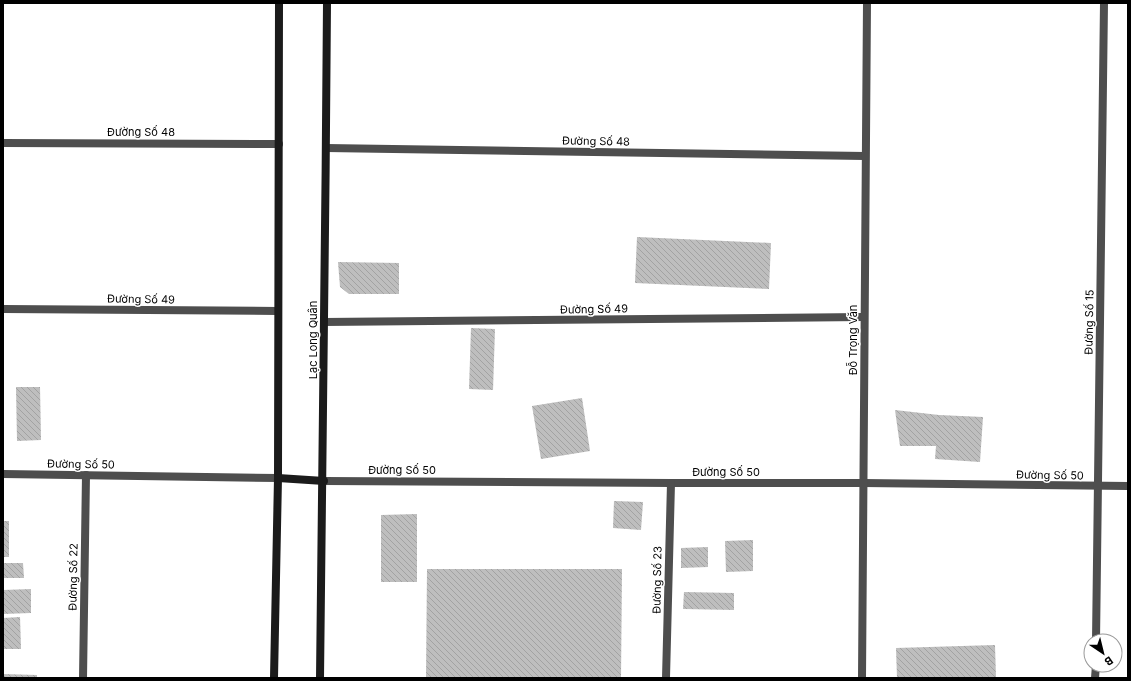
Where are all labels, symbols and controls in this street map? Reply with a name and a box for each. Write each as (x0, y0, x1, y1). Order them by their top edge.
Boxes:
street label: Đường Số 48 (107, 125, 175, 139)
street label: Đường Số 48 (562, 133, 630, 149)
street label: Đường Số 15 (1081, 289, 1097, 355)
street label: Đường Số 49 (107, 291, 175, 307)
street label: Lạc Long Quân (306, 301, 320, 379)
street label: Đường Số 49 (560, 301, 628, 317)
street label: Đỗ Trọng Văn (845, 305, 860, 375)
street label: Đường Số 50 (47, 456, 115, 472)
street label: Đường Số 50 (368, 463, 436, 477)
street label: Đường Số 50 (692, 465, 760, 479)
street label: Đường Số 50 (1016, 467, 1084, 483)
street label: Đường Số 22 (65, 543, 81, 611)
street label: Đường Số 23 (649, 546, 665, 614)
north arrow (1083, 633, 1123, 673)
text: B (1102, 653, 1116, 669)

